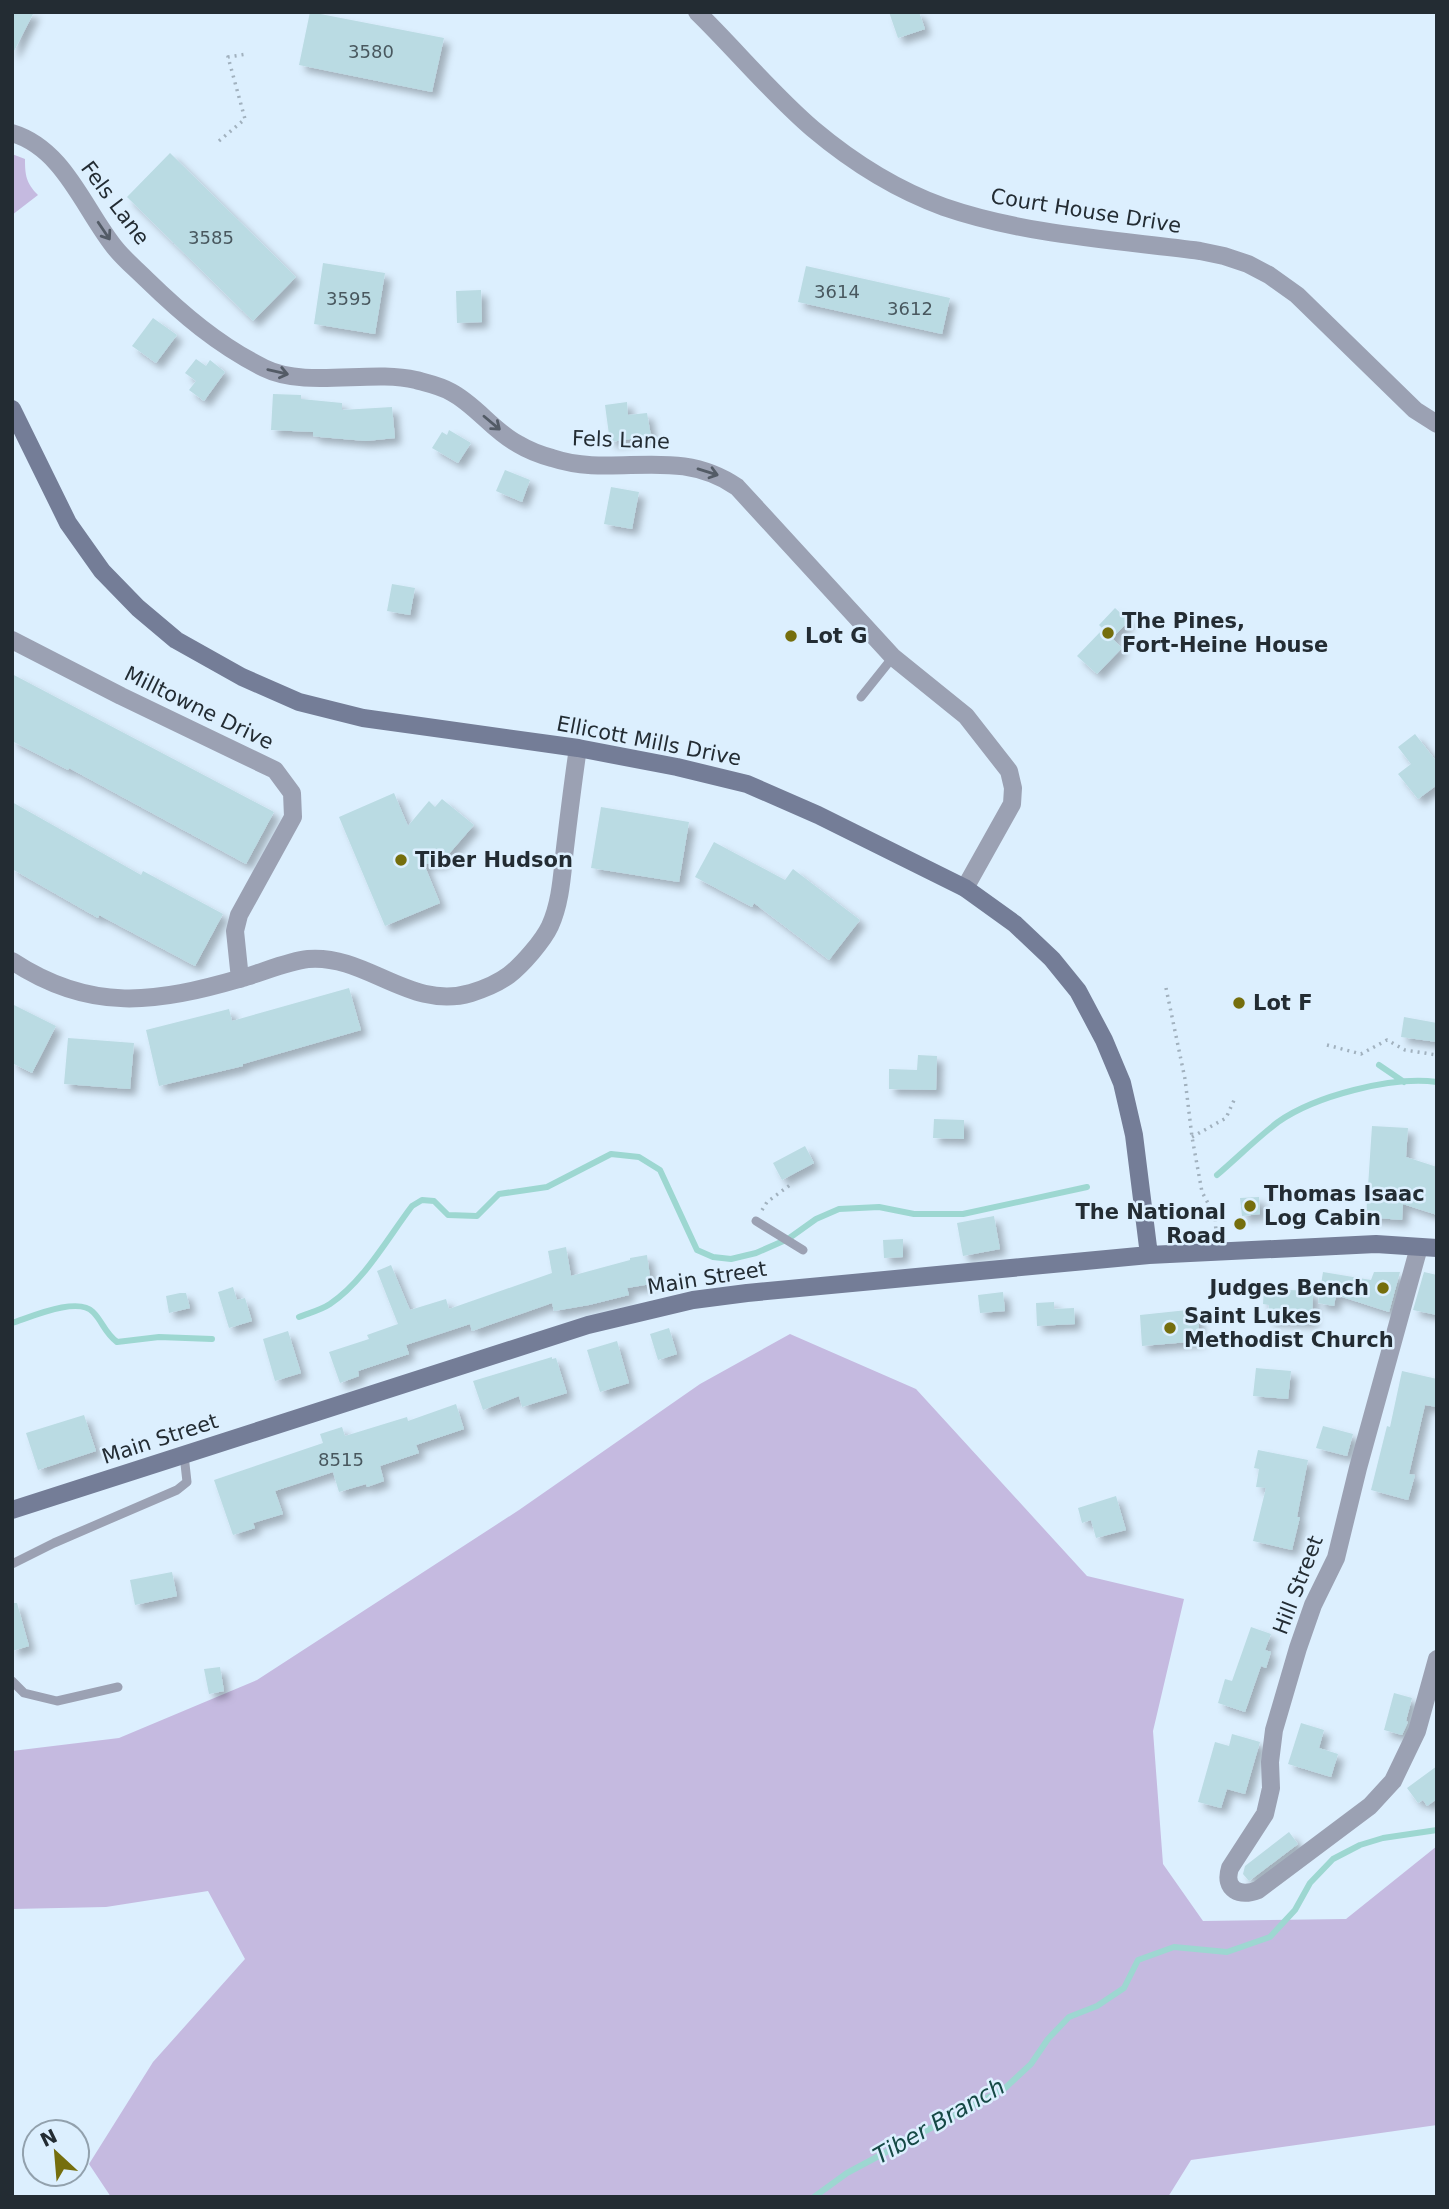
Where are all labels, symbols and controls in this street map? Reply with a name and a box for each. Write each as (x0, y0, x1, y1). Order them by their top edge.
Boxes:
house number: 3580 (348, 41, 394, 62)
street label: Fels Lane (76, 157, 154, 249)
street label: Court House Drive (989, 184, 1183, 238)
one-way arrow (97, 221, 111, 240)
house number: 3585 (188, 227, 234, 248)
house number: 3614 (814, 281, 860, 302)
house number: 3595 (326, 288, 372, 309)
house number: 3612 (887, 298, 933, 319)
one-way arrow (266, 366, 289, 379)
one-way arrow (483, 416, 501, 431)
street label: Fels Lane (572, 426, 670, 454)
one-way arrow (696, 466, 718, 479)
place label: The Pines, Fort-Heine House (1122, 609, 1328, 657)
place label: Lot G (805, 624, 867, 648)
marker: The Pines, Fort-Heine House (1100, 625, 1116, 641)
marker: Lot G (783, 628, 799, 644)
street label: Milltowne Drive (121, 662, 277, 754)
street label: Ellicott Mills Drive (555, 711, 743, 771)
place label: Tiber Hudson (415, 848, 573, 872)
marker: Tiber Hudson (393, 852, 409, 868)
place label: Lot F (1253, 991, 1313, 1015)
marker: Lot F (1231, 995, 1247, 1011)
place label: Thomas Isaac Log Cabin (1264, 1182, 1425, 1230)
marker: Thomas Isaac Log Cabin (1242, 1198, 1258, 1214)
place label: The National Road (1075, 1200, 1226, 1248)
marker: The National Road (1232, 1216, 1248, 1232)
street label: Main Street (646, 1257, 768, 1299)
place label: Judges Bench (1208, 1276, 1369, 1300)
marker: Judges Bench (1375, 1280, 1391, 1296)
place label: Saint Lukes Methodist Church (1184, 1304, 1394, 1352)
marker: Saint Lukes Methodist Church (1162, 1320, 1178, 1336)
street label: Main Street (99, 1409, 221, 1469)
house number: 8515 (318, 1449, 364, 1470)
street label: Hill Street (1268, 1532, 1328, 1638)
water label: Tiber Branch (869, 2073, 1009, 2169)
north arrow (21, 2118, 91, 2188)
text: N (37, 2124, 61, 2151)

